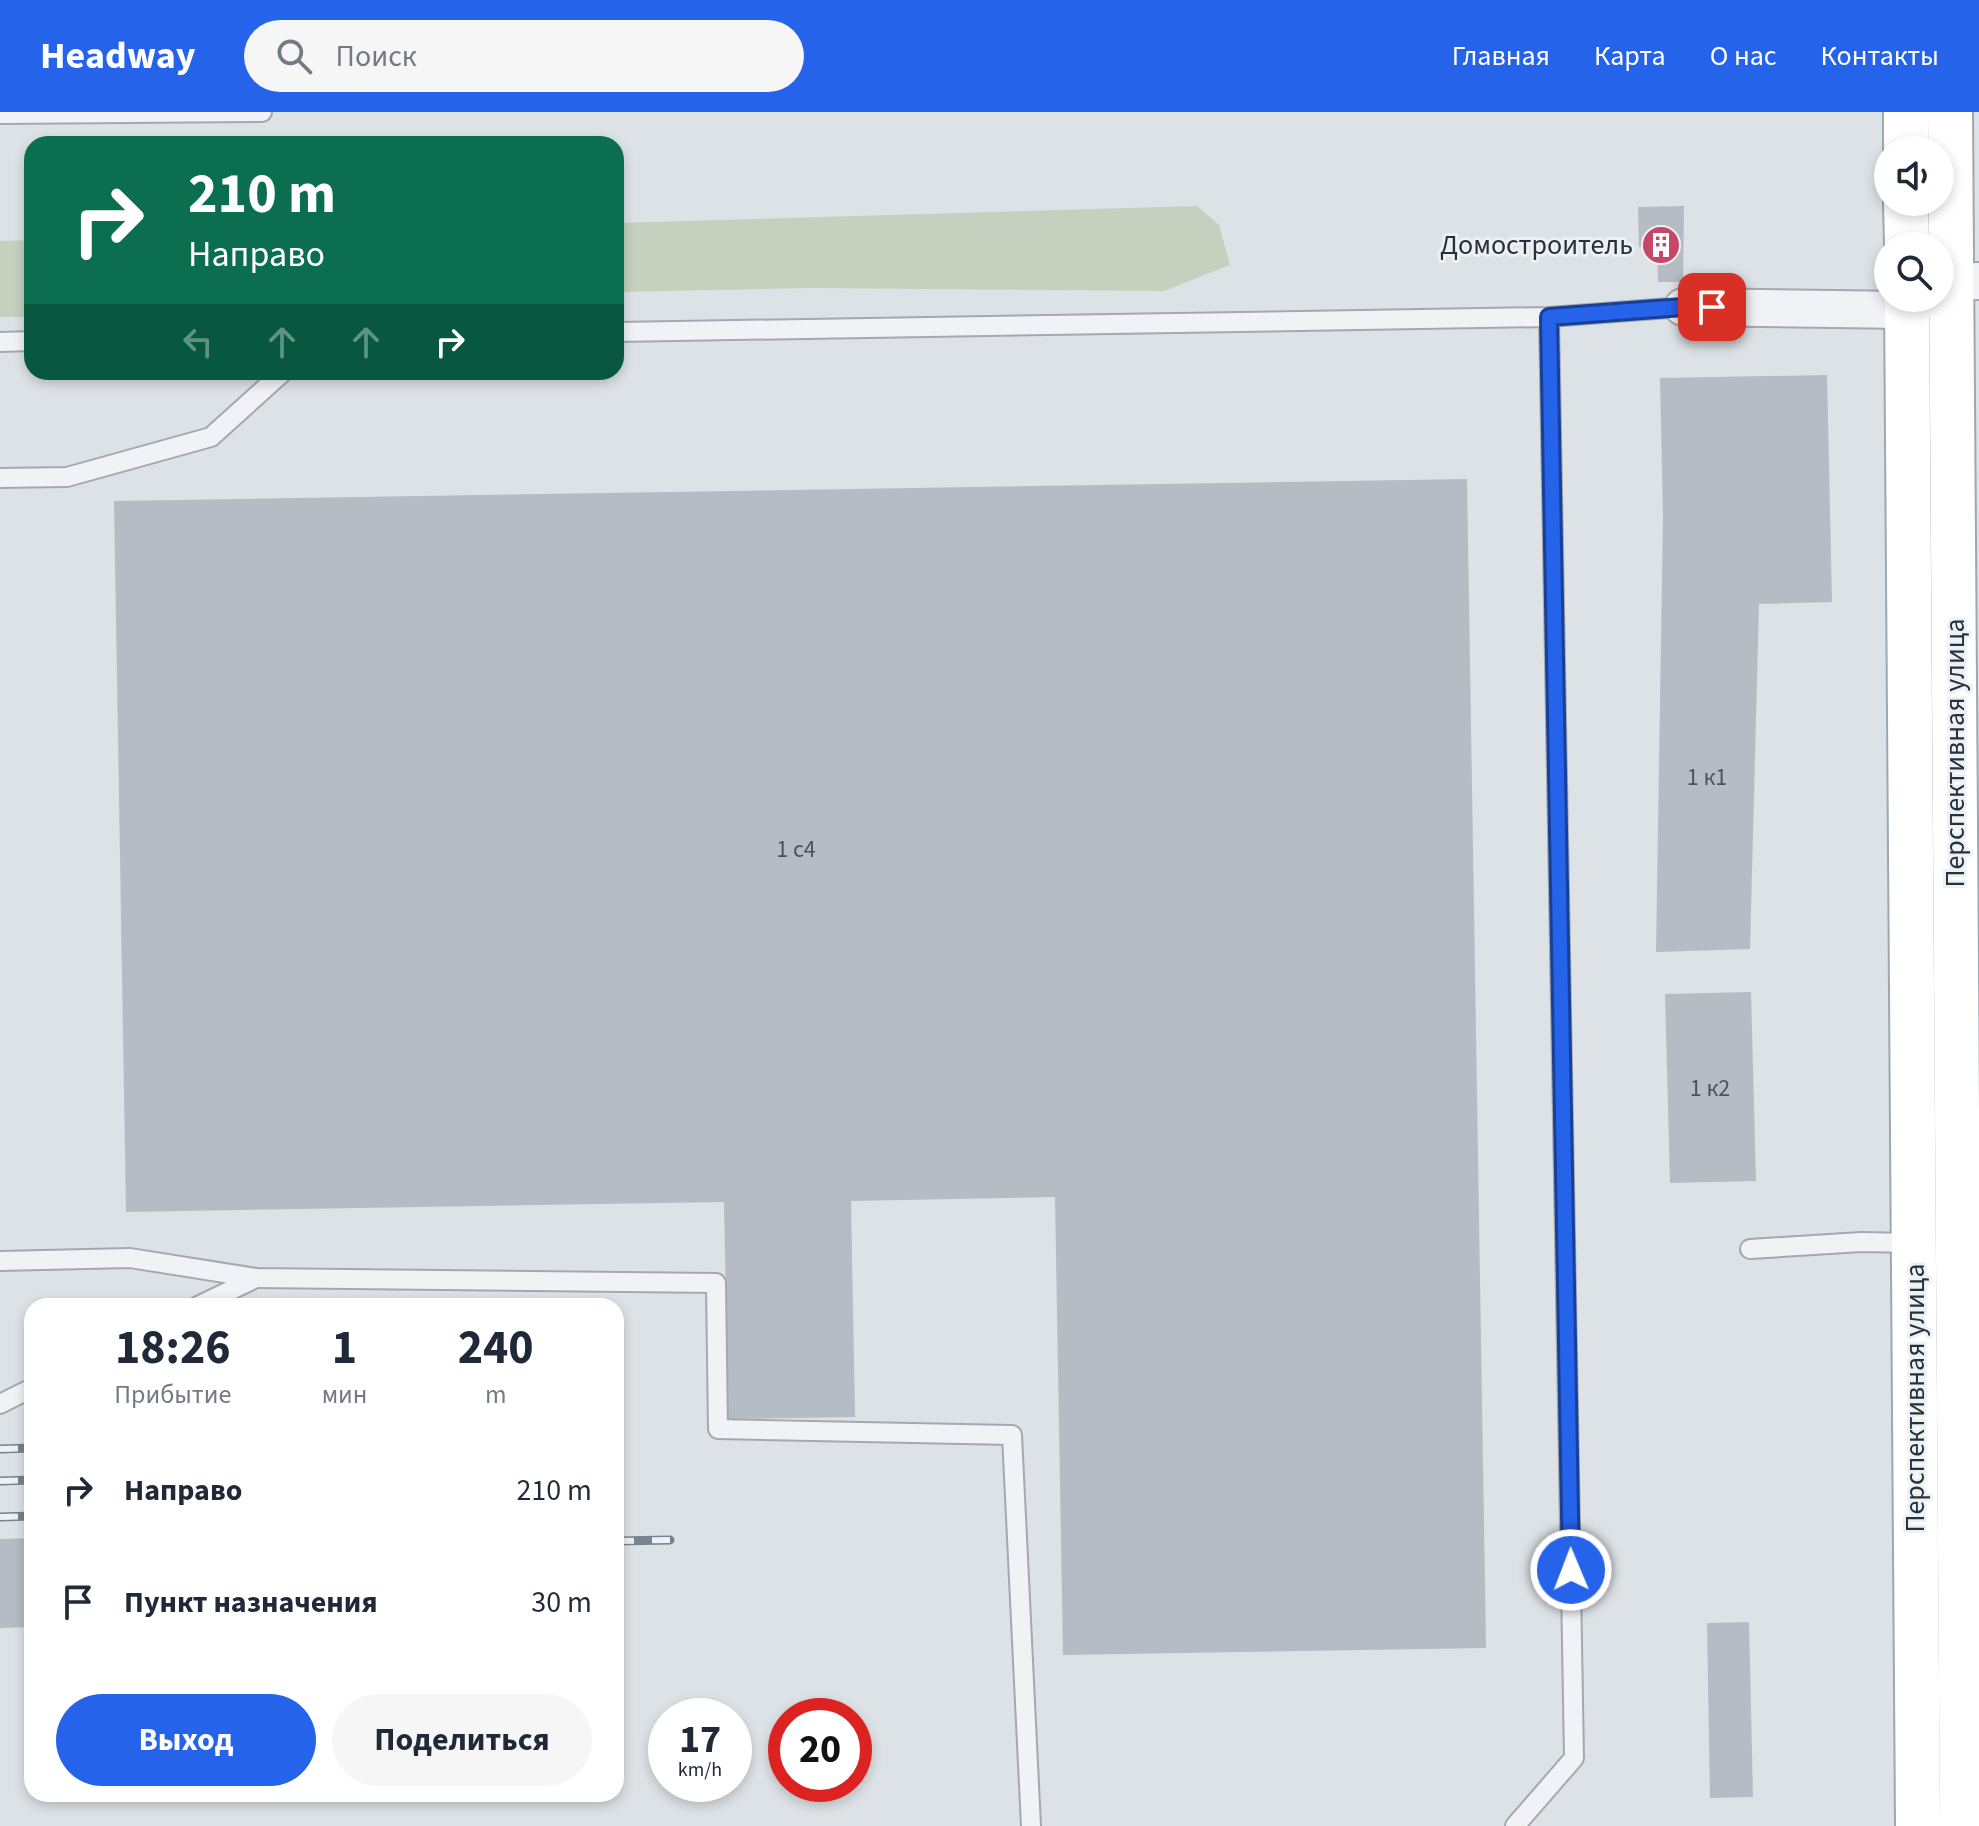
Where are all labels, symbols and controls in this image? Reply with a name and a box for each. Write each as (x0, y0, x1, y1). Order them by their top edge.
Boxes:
search box (244, 20, 804, 92)
text: Headway (40, 29, 196, 83)
icon: search (272, 34, 316, 78)
text: Поиск (336, 35, 417, 78)
text: Главная (1452, 36, 1550, 76)
text: Карта (1594, 36, 1666, 76)
text: О нас (1710, 36, 1777, 76)
text: Контакты (1821, 36, 1939, 76)
map controls (1874, 136, 1954, 312)
button: sound (1874, 136, 1954, 216)
text: 210 m (188, 155, 336, 234)
icon: right (56, 168, 160, 272)
building icon: Домостроитель (1640, 224, 1682, 266)
place label: Домостроитель (1440, 225, 1633, 265)
text: Направо (188, 229, 325, 280)
button: search (1874, 232, 1954, 312)
pin (1678, 273, 1746, 341)
icon: arrive (1690, 285, 1734, 329)
icon: left (176, 320, 220, 364)
icon: ahead (260, 320, 304, 364)
icon: ahead (344, 320, 388, 364)
icon: right (428, 320, 472, 364)
street label: Перспективная улица (1935, 618, 1975, 888)
house number: 1 к1 (1687, 760, 1727, 795)
house number: 1 с4 (776, 832, 816, 867)
house number: 1 к2 (1690, 1071, 1730, 1106)
street label: Перспективная улица (1895, 1263, 1935, 1533)
text: 18:26 (115, 1314, 231, 1382)
text: 1 (332, 1314, 357, 1382)
text: 240 (458, 1314, 534, 1382)
text: Прибытие (114, 1376, 231, 1413)
text: мин (322, 1376, 367, 1413)
text: m (485, 1376, 506, 1413)
icon: right (56, 1468, 100, 1512)
text: Направо (124, 1469, 242, 1512)
text: 210 m (516, 1469, 592, 1512)
position arrow (1529, 1528, 1613, 1612)
icon: arrive (56, 1580, 100, 1624)
text: Пункт назначения (124, 1581, 378, 1624)
text: 30 m (531, 1581, 592, 1624)
button: Выход (56, 1694, 316, 1786)
button: Поделиться (332, 1694, 592, 1786)
speed limit sign: 20 (768, 1698, 872, 1802)
text: 17 (679, 1711, 721, 1768)
text: km/h (678, 1756, 722, 1784)

